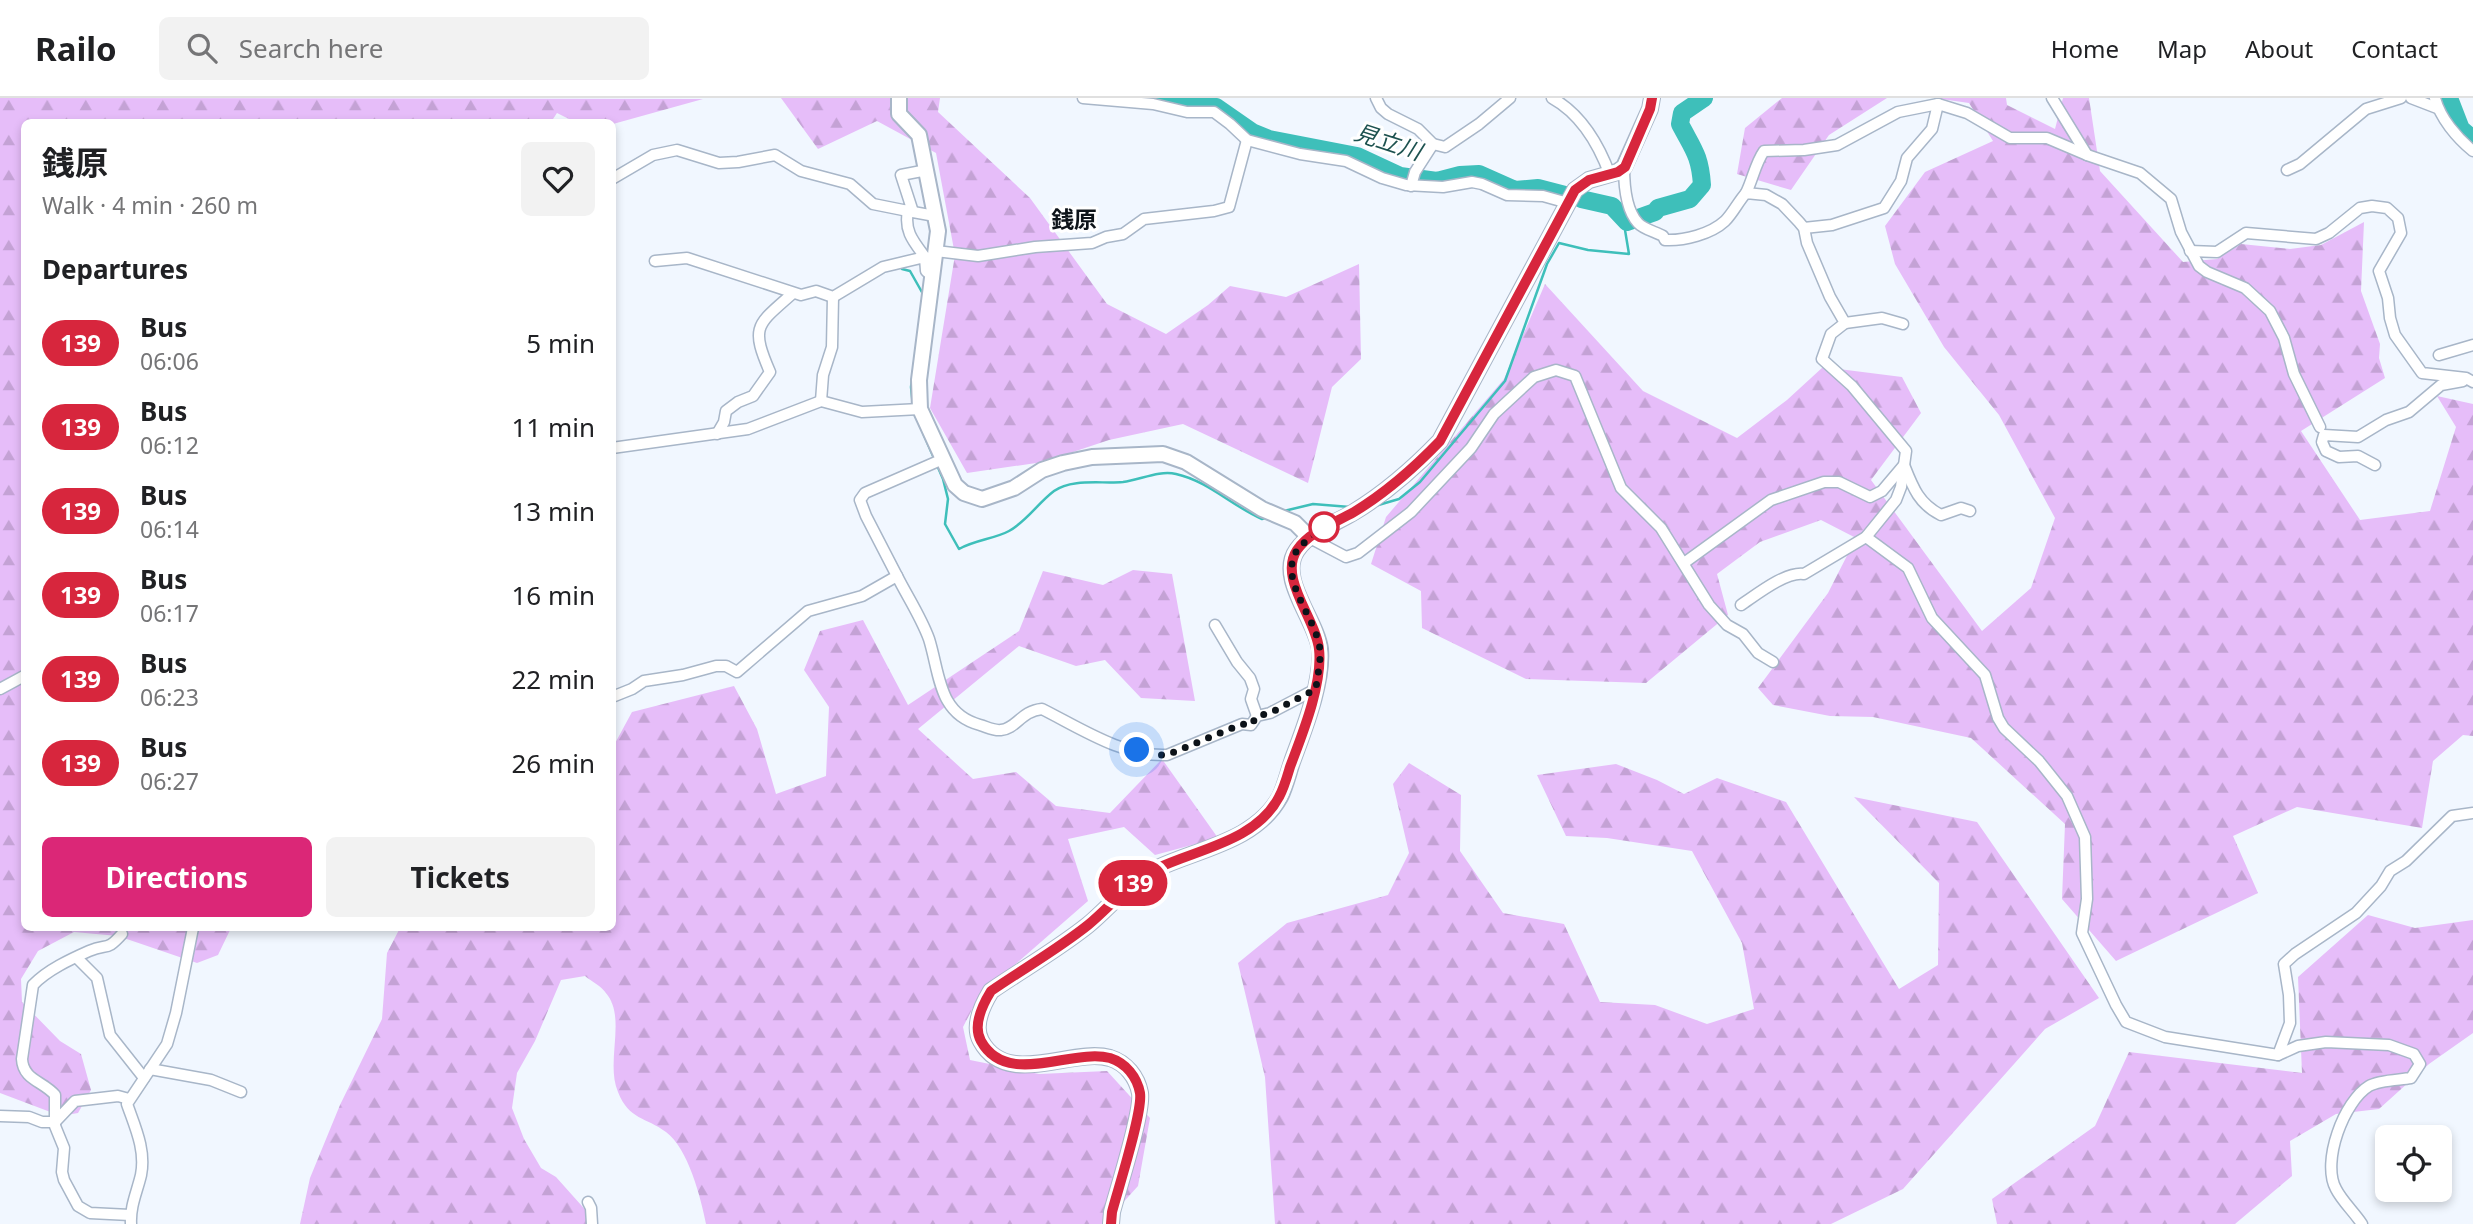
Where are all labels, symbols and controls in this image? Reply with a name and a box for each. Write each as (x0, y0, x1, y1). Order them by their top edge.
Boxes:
search box (159, 17, 649, 80)
text: Railo (35, 26, 117, 71)
icon: search (183, 29, 221, 67)
text: Search here (239, 30, 383, 66)
text: Home (2051, 32, 2119, 65)
text: Map (2157, 32, 2207, 65)
text: About (2245, 32, 2313, 65)
text: Contact (2351, 32, 2438, 65)
water label: 見立川 (1351, 115, 1429, 168)
text: 銭原 (42, 140, 108, 185)
button: heart (521, 142, 595, 216)
text: Walk · 4 min · 260 m (42, 189, 258, 221)
district label: 銭原 (1051, 203, 1097, 235)
text: Departures (42, 251, 188, 287)
text: Bus (140, 309, 187, 345)
text: 5 min (526, 325, 595, 361)
text: 139 (60, 326, 101, 359)
text: 06:06 (140, 345, 199, 377)
text: Bus (140, 393, 187, 429)
text: 11 min (511, 409, 595, 445)
text: 139 (60, 410, 101, 443)
text: 06:12 (140, 429, 199, 461)
text: Bus (140, 477, 187, 513)
text: 13 min (511, 493, 595, 529)
text: 139 (60, 494, 101, 527)
unlabelled marker (1309, 512, 1339, 542)
text: 06:14 (140, 513, 199, 545)
text: Bus (140, 561, 187, 597)
text: 16 min (511, 577, 595, 613)
text: 139 (60, 578, 101, 611)
text: 06:17 (140, 597, 199, 629)
text: Bus (140, 645, 187, 681)
text: 22 min (511, 661, 595, 697)
text: 139 (60, 662, 101, 695)
text: 06:23 (140, 681, 199, 713)
text: Bus (140, 729, 187, 765)
your location (1119, 732, 1154, 767)
text: 26 min (511, 745, 595, 781)
text: 139 (60, 746, 101, 779)
text: 06:27 (140, 765, 199, 797)
button: Directions (42, 837, 312, 917)
button: Tickets (326, 837, 595, 917)
line badge: 139 (1093, 860, 1173, 906)
text: 139 (1112, 866, 1154, 899)
map controls (2375, 1125, 2452, 1202)
button: locate (2375, 1125, 2452, 1202)

